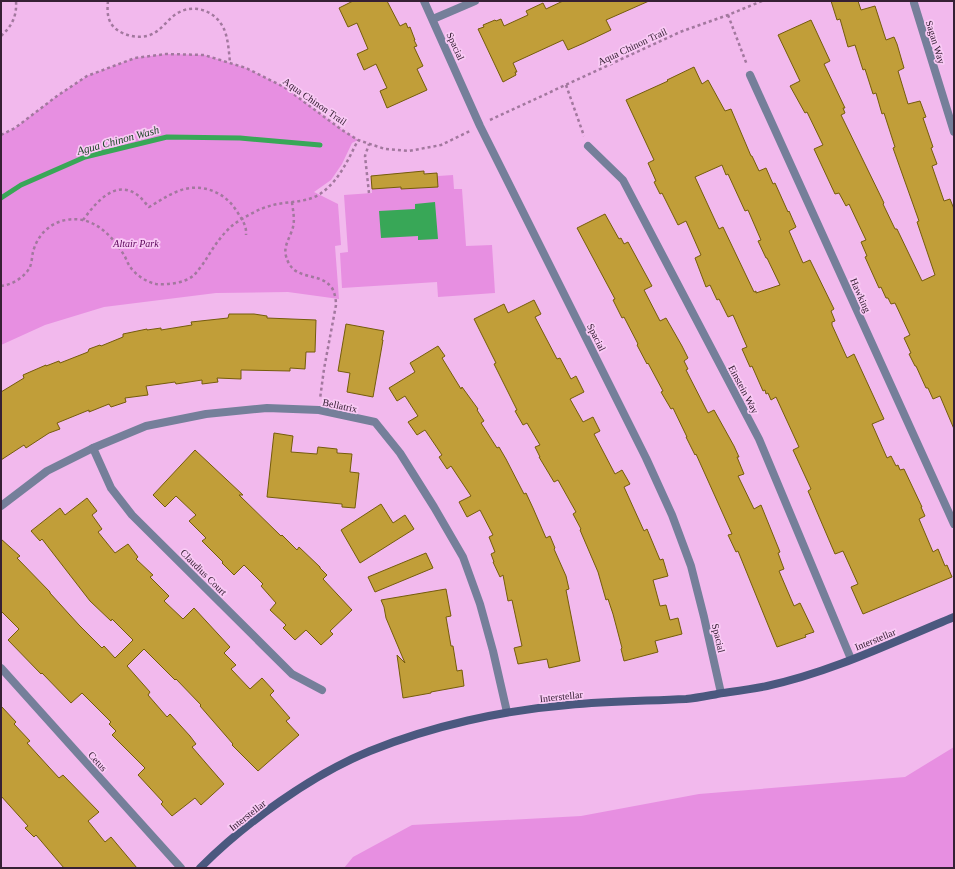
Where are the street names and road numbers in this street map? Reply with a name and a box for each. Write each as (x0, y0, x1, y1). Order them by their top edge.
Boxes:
street label: Sagan Way (924, 19, 947, 65)
street label: Aqua Chinon Trail (596, 26, 669, 67)
street label: Spacial (445, 31, 467, 62)
street label: Aqua Chinon Trail (281, 75, 349, 128)
street label: Hawking (848, 276, 873, 314)
street label: Spacial (585, 322, 608, 353)
street label: Einstein Way (726, 363, 761, 415)
street label: Bellatrix (322, 396, 358, 415)
street label: Claudius Court (178, 547, 229, 598)
street label: Spacial (710, 623, 727, 654)
street label: Interstellar (853, 626, 898, 653)
street label: Interstellar (539, 689, 584, 704)
street label: Cetus (86, 749, 109, 774)
street label: Interstellar (227, 797, 268, 833)

